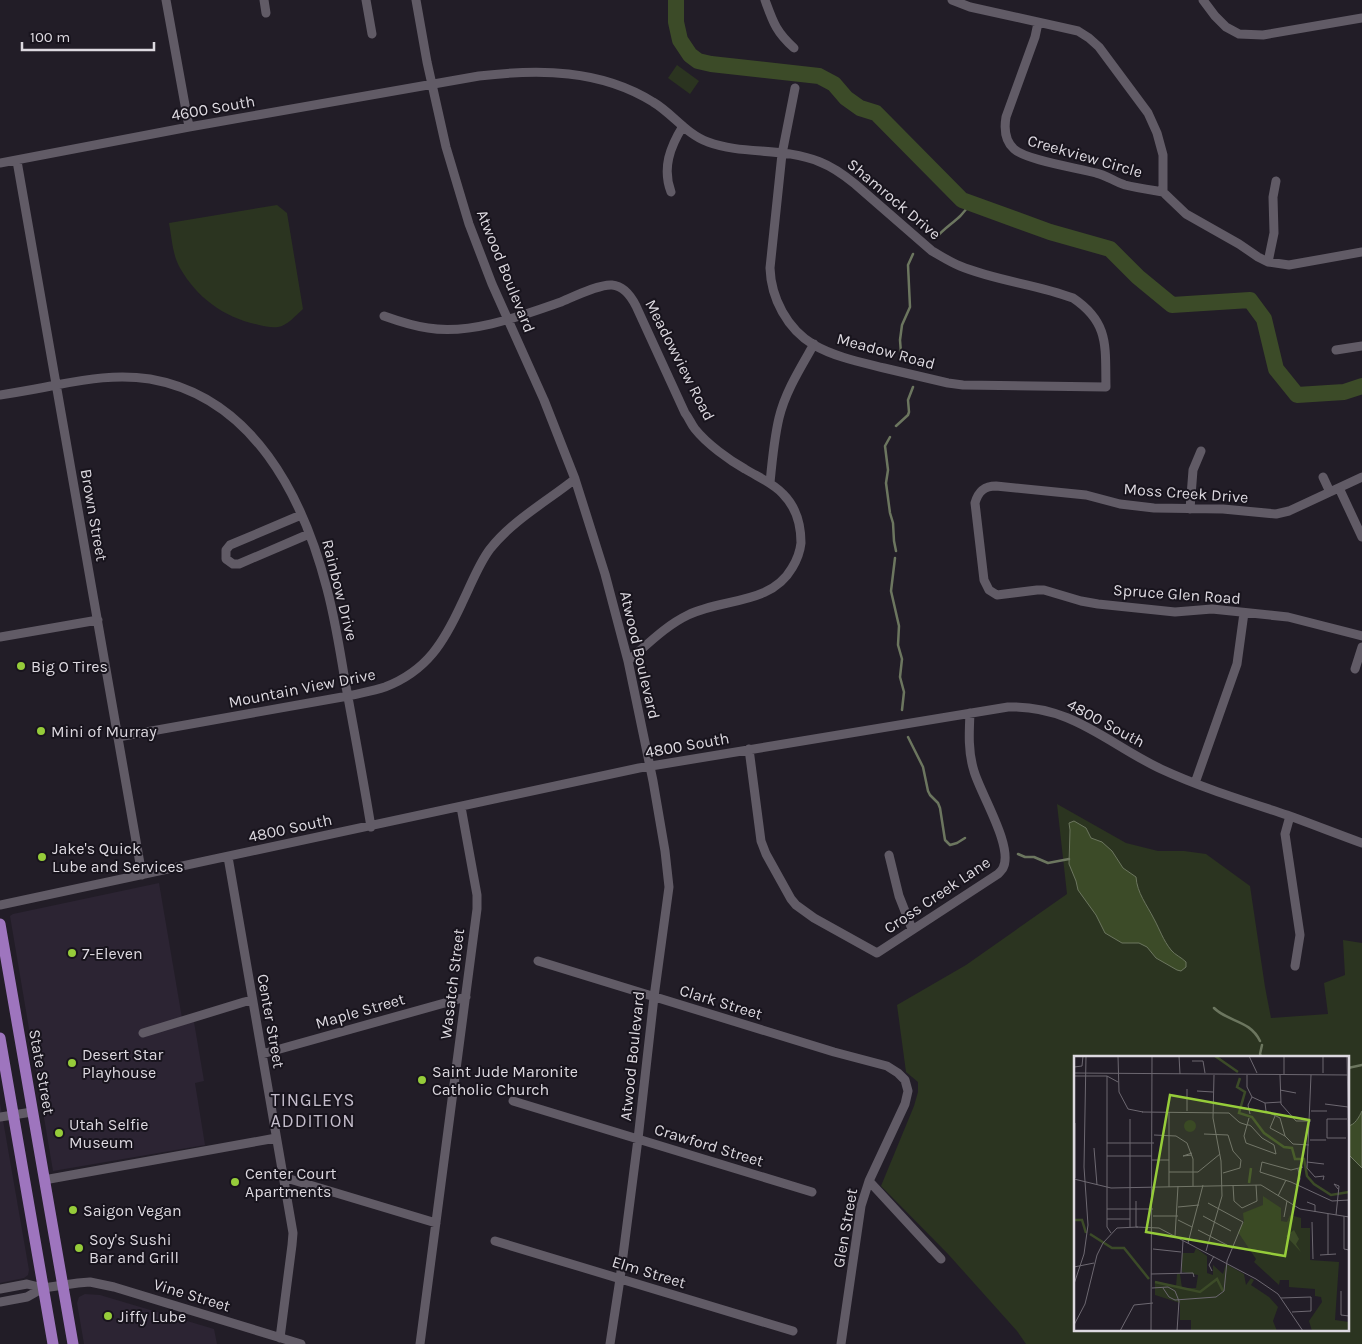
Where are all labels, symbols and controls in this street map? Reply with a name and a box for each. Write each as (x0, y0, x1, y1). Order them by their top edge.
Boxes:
scale bar (22, 20, 155, 52)
text: 100 m (30, 28, 70, 46)
street label: 4600 South (170, 91, 256, 125)
street label: Creekview Circle (1025, 130, 1145, 182)
street label: Shamrock Drive (843, 154, 945, 244)
street label: Atwood Boulevard (473, 207, 539, 335)
street label: Meadowview Road (641, 296, 719, 424)
street label: Meadow Road (835, 329, 937, 373)
street label: Brown Street (77, 467, 111, 563)
street label: Moss Creek Drive (1123, 479, 1249, 507)
street label: Rainbow Drive (318, 537, 362, 643)
street label: Spruce Glen Road (1112, 580, 1242, 608)
street label: Atwood Boulevard (616, 589, 664, 721)
place label: Big O Tires (31, 657, 108, 676)
marker: Big O Tires (15, 660, 27, 672)
street label: Mountain View Drive (227, 664, 377, 712)
street label: 4800 South (1064, 695, 1148, 751)
place label: Mini of Murray (51, 722, 157, 741)
marker: Mini of Murray (35, 725, 47, 737)
street label: 4800 South (643, 728, 731, 762)
street label: 4800 South (246, 810, 334, 846)
place label: Jake's Quick Lube and Services (52, 839, 184, 876)
marker: Jake's Quick Lube and Services (36, 851, 48, 863)
street label: Cross Creek Lane (880, 852, 994, 938)
street label: Wasatch Street (436, 928, 468, 1040)
place label: 7-Eleven (82, 944, 143, 963)
marker: 7-Eleven (66, 947, 78, 959)
street label: Center Street (253, 972, 289, 1070)
street label: Clark Street (677, 980, 765, 1024)
street label: Maple Street (313, 989, 407, 1033)
street label: Atwood Boulevard (616, 990, 648, 1122)
street label: State Street (25, 1028, 59, 1116)
place label: Desert Star Playhouse (82, 1045, 163, 1082)
inset map (1074, 1056, 1350, 1332)
marker: Desert Star Playhouse (66, 1057, 78, 1069)
place label: Saint Jude Maronite Catholic Church (432, 1062, 578, 1099)
marker: Saint Jude Maronite Catholic Church (416, 1074, 428, 1086)
district label: TINGLEYS ADDITION (270, 1089, 356, 1132)
place label: Utah Selfie Museum (69, 1115, 149, 1152)
street label: Crawford Street (652, 1119, 766, 1171)
marker: Utah Selfie Museum (53, 1127, 65, 1139)
place label: Center Court Apartments (245, 1164, 337, 1201)
marker: Center Court Apartments (229, 1176, 241, 1188)
street label: Glen Street (829, 1187, 861, 1269)
place label: Saigon Vegan (83, 1201, 182, 1220)
marker: Saigon Vegan (67, 1204, 79, 1216)
place label: Soy's Sushi Bar and Grill (89, 1230, 179, 1267)
marker: Soy's Sushi Bar and Grill (73, 1242, 85, 1254)
street label: Elm Street (610, 1252, 688, 1292)
street label: Vine Street (151, 1274, 233, 1316)
place label: Jiffy Lube (118, 1307, 186, 1326)
marker: Jiffy Lube (102, 1310, 114, 1322)

